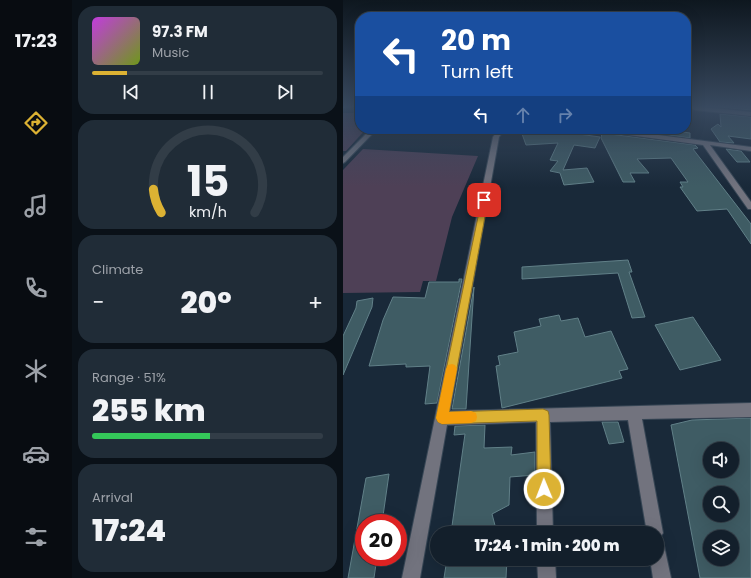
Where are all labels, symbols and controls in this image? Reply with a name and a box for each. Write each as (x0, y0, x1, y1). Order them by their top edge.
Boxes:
text: 97.3 FM (152, 21, 208, 42)
text: 20 m (441, 21, 511, 60)
text: 17:23 (15, 28, 57, 53)
icon: left (375, 28, 427, 80)
text: Music (152, 43, 189, 62)
text: Turn left (441, 59, 513, 84)
icon: previous (120, 81, 142, 103)
icon: pause (197, 81, 219, 103)
icon: next (274, 81, 296, 103)
icon: left (470, 104, 492, 126)
icon: ahead (512, 104, 534, 126)
icon: right (554, 104, 576, 126)
icon: directions (22, 109, 50, 137)
text: 15 (186, 151, 229, 210)
pin (467, 183, 501, 217)
icon: arrive (473, 189, 495, 211)
icon: music (22, 192, 50, 220)
text: km/h (188, 201, 227, 221)
text: Climate (92, 260, 143, 279)
icon: phone (22, 274, 50, 302)
text: 20° (180, 281, 232, 324)
text: − (92, 287, 104, 318)
text: + (308, 287, 323, 318)
icon: climate (22, 357, 50, 385)
text: Range · 51% (92, 368, 166, 387)
text: 255 km (92, 389, 206, 432)
icon: car (22, 440, 50, 468)
map controls (703, 442, 739, 566)
button: sound (703, 442, 739, 478)
position arrow (523, 468, 565, 510)
button: search (703, 486, 739, 522)
text: Arrival (92, 488, 133, 507)
text: 17:24 (92, 509, 166, 552)
speed limit sign: 20 (355, 514, 407, 566)
icon: filters (22, 523, 50, 551)
button: layers (703, 530, 739, 566)
text: 17:24 · 1 min · 200 m (475, 535, 619, 556)

